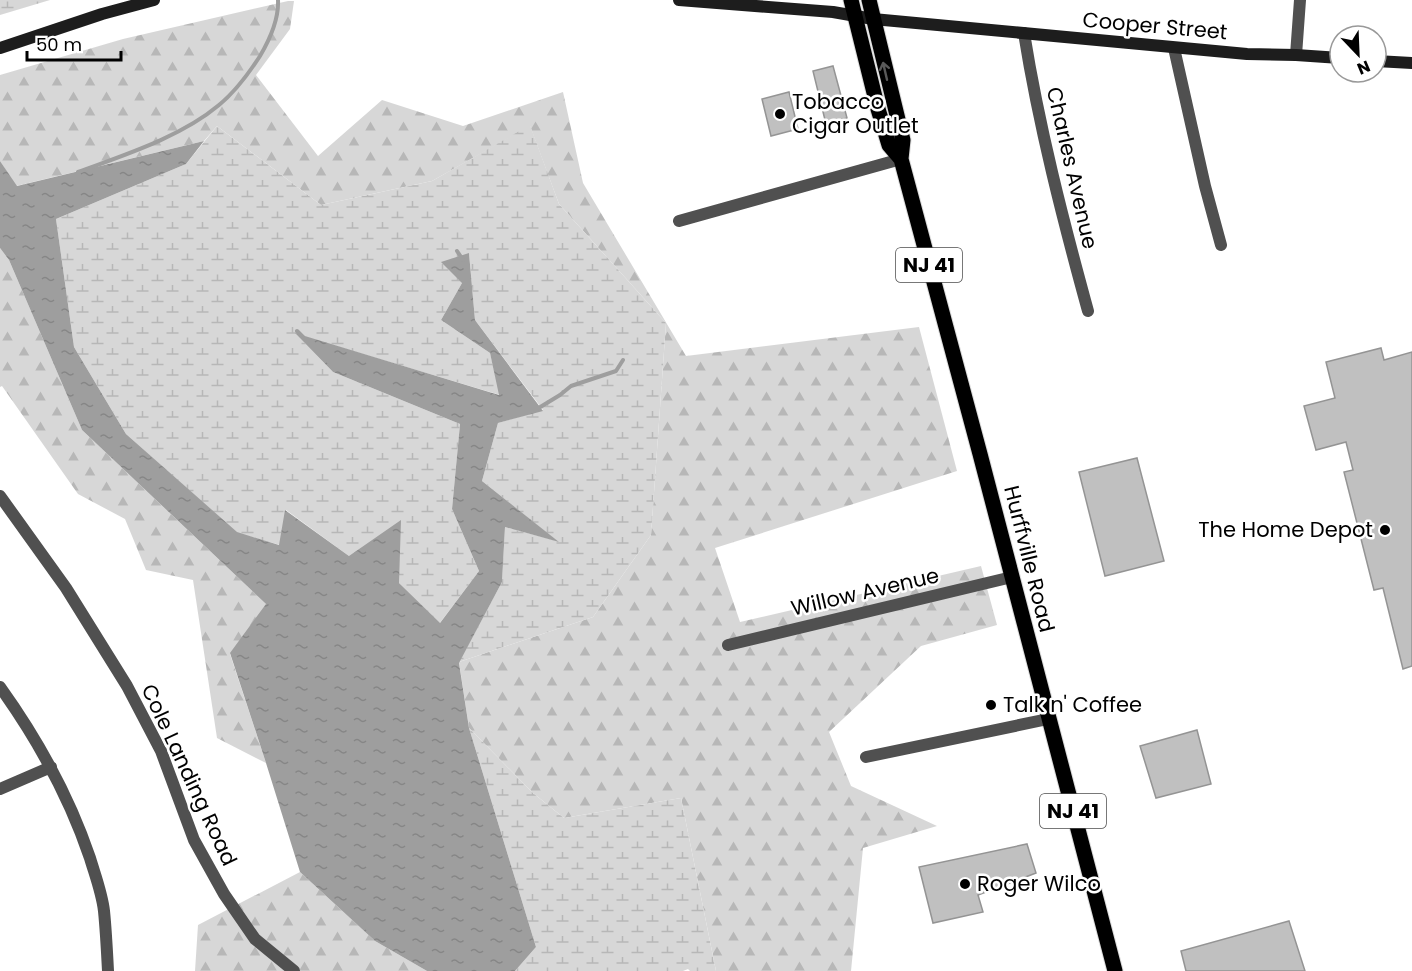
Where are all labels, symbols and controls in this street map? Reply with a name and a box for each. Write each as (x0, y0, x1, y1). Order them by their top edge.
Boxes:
street label: Cooper Street (1081, 5, 1229, 46)
scale bar (27, 24, 122, 62)
north arrow (1328, 24, 1388, 84)
text: 50 m (36, 32, 82, 57)
text: N (1354, 54, 1374, 80)
one-way arrow (879, 62, 891, 81)
street label: Charles Avenue (1040, 84, 1105, 252)
place label: Tobacco Cigar Outlet (792, 87, 919, 140)
marker: Tobacco Cigar Outlet (773, 107, 787, 121)
road number: NJ 41 (896, 248, 962, 282)
street label: Hurffville Road (997, 483, 1062, 635)
place label: The Home Depot (1198, 515, 1373, 544)
marker: The Home Depot (1378, 523, 1392, 537)
street label: Willow Avenue (788, 560, 942, 623)
street label: Cole Landing Road (135, 679, 244, 870)
place label: Talk n' Coffee (1003, 690, 1142, 719)
marker: Talk n' Coffee (984, 698, 998, 712)
road number: NJ 41 (1040, 794, 1106, 828)
place label: Roger Wilco (977, 869, 1101, 898)
marker: Roger Wilco (958, 877, 972, 891)

